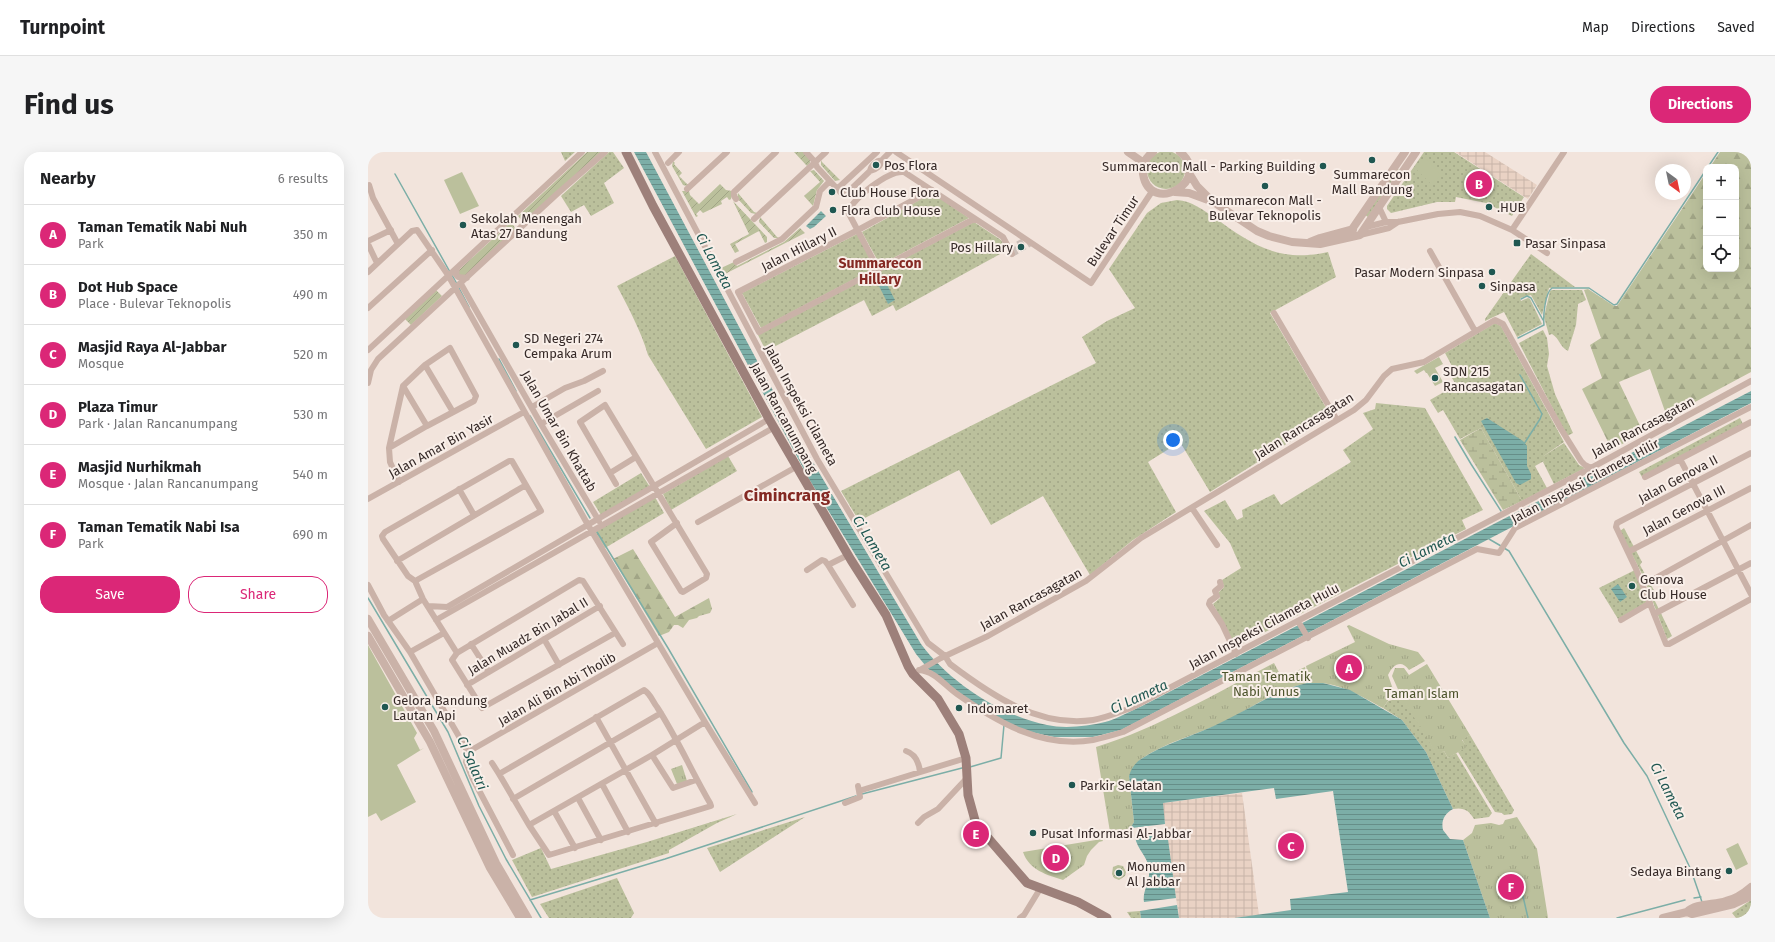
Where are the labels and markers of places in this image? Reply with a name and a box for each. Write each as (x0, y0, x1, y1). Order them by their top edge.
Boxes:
marker: Summarecon Mall Bandung (1367, 155, 1377, 165)
place label: Pos Flora (884, 158, 938, 173)
place label: Summarecon Mall - Parking Building (1102, 159, 1315, 174)
marker: Pos Flora (871, 160, 881, 170)
marker: Summarecon Mall - Parking Building (1318, 161, 1328, 171)
place label: Summarecon Mall Bandung (1332, 167, 1412, 197)
pin: B (1466, 169, 1492, 199)
marker: Summarecon Mall - Bulevar Teknopolis (1260, 181, 1270, 191)
place label: Club House Flora (840, 185, 940, 200)
marker: Club House Flora (827, 187, 837, 197)
place label: Summarecon Mall - Bulevar Teknopolis (1208, 193, 1322, 223)
place label: .HUB (1497, 200, 1526, 215)
marker: .HUB (1484, 202, 1494, 212)
place label: Flora Club House (841, 203, 941, 218)
marker: Flora Club House (828, 205, 838, 215)
place label: Sekolah Menengah Atas 27 Bandung (471, 211, 582, 241)
marker: Sekolah Menengah Atas 27 Bandung (458, 220, 468, 230)
place label: Pasar Sinpasa (1525, 236, 1606, 251)
marker: Pasar Sinpasa (1512, 238, 1522, 248)
place label: Pos Hillary (950, 240, 1014, 255)
marker: Pos Hillary (1016, 242, 1026, 252)
place label: Pasar Modern Sinpasa (1354, 265, 1484, 280)
marker: Pasar Modern Sinpasa (1487, 267, 1497, 277)
place label: Sinpasa (1490, 279, 1536, 294)
marker: Sinpasa (1477, 281, 1487, 291)
place label: SD Negeri 274 Cempaka Arum (524, 331, 612, 361)
marker: SD Negeri 274 Cempaka Arum (511, 340, 521, 350)
place label: SDN 215 Rancasagatan (1443, 364, 1524, 394)
marker: SDN 215 Rancasagatan (1430, 373, 1440, 383)
place label: Genova Club House (1640, 572, 1707, 602)
marker: Genova Club House (1627, 581, 1637, 591)
pin: A (1336, 653, 1362, 683)
place label: Gelora Bandung Lautan Api (393, 693, 487, 723)
place label: Indomaret (967, 701, 1029, 716)
marker: Gelora Bandung Lautan Api (380, 702, 390, 712)
marker: Indomaret (954, 703, 964, 713)
place label: Parkir Selatan (1080, 778, 1162, 793)
marker: Parkir Selatan (1067, 780, 1077, 790)
pin: E (963, 819, 989, 849)
place label: Pusat Informasi Al-Jabbar (1041, 826, 1191, 841)
marker: Pusat Informasi Al-Jabbar (1028, 828, 1038, 838)
pin: C (1278, 831, 1304, 861)
pin: D (1043, 843, 1069, 873)
place label: Monumen Al Jabbar (1127, 859, 1186, 889)
place label: Sedaya Bintang (1630, 864, 1721, 879)
marker: Sedaya Bintang (1724, 866, 1734, 876)
marker: Monumen Al Jabbar (1114, 868, 1124, 878)
pin: F (1498, 872, 1524, 902)

